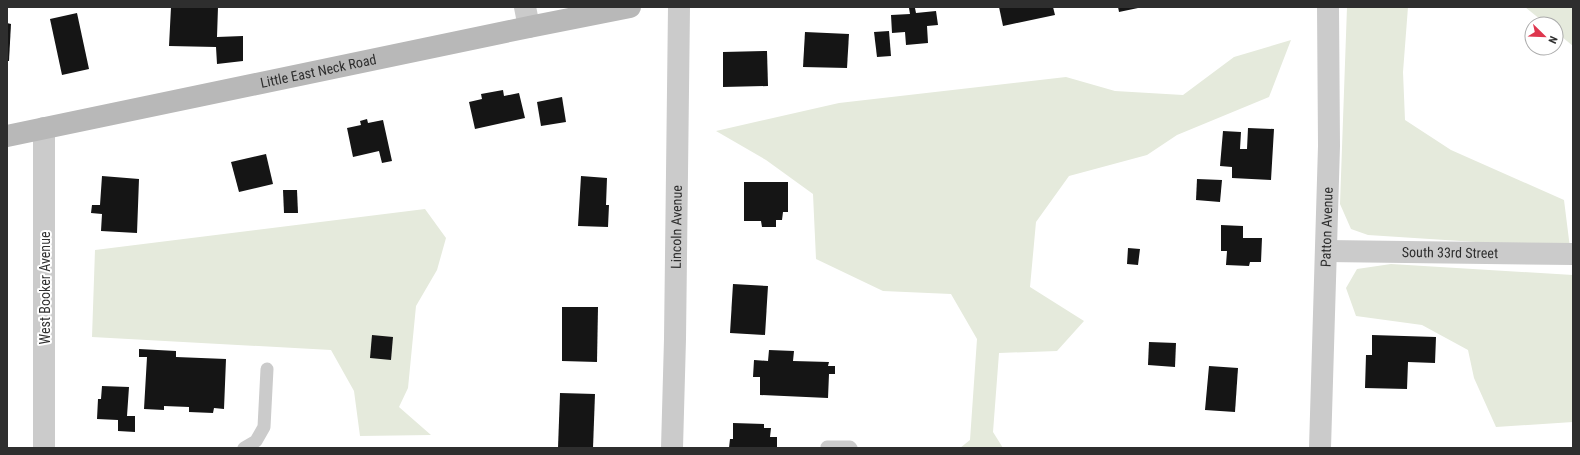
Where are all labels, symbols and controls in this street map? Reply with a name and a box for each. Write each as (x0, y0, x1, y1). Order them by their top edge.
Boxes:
north arrow (1524, 16, 1564, 56)
text: N (1545, 34, 1560, 46)
street label: Little East Neck Road (259, 51, 378, 91)
street label: Lincoln Avenue (668, 185, 685, 269)
street label: Patton Avenue (1317, 186, 1336, 267)
street label: West Booker Avenue (37, 231, 53, 344)
street label: South 33rd Street (1402, 244, 1498, 261)

